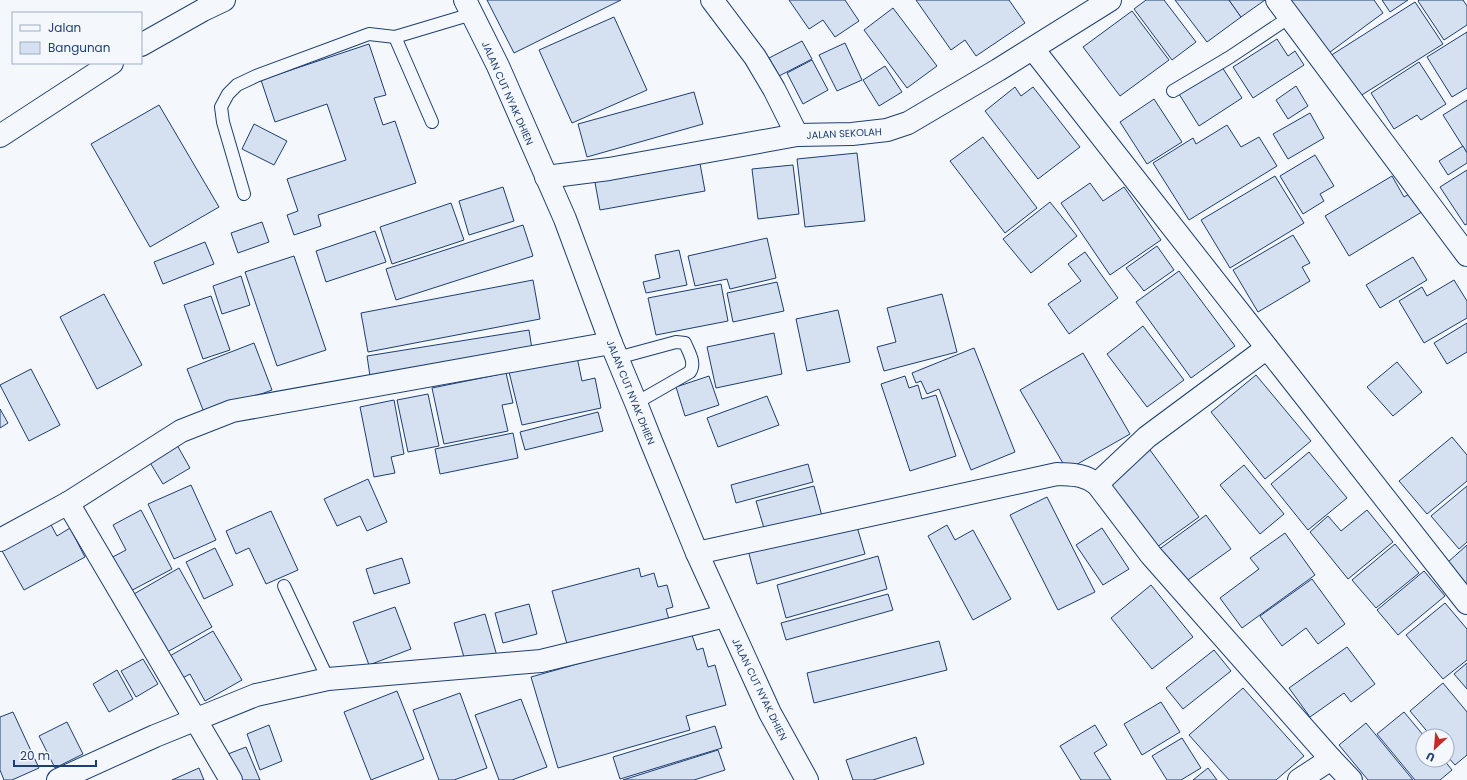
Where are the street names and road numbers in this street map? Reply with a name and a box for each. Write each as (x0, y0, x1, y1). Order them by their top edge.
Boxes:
street label: JALAN CUT NYAK DHIEN (478, 39, 537, 148)
street label: JALAN SEKOLAH (806, 124, 882, 143)
street label: JALAN CUT NYAK DHIEN (603, 337, 659, 447)
street label: JALAN CUT NYAK DHIEN (728, 635, 791, 743)

